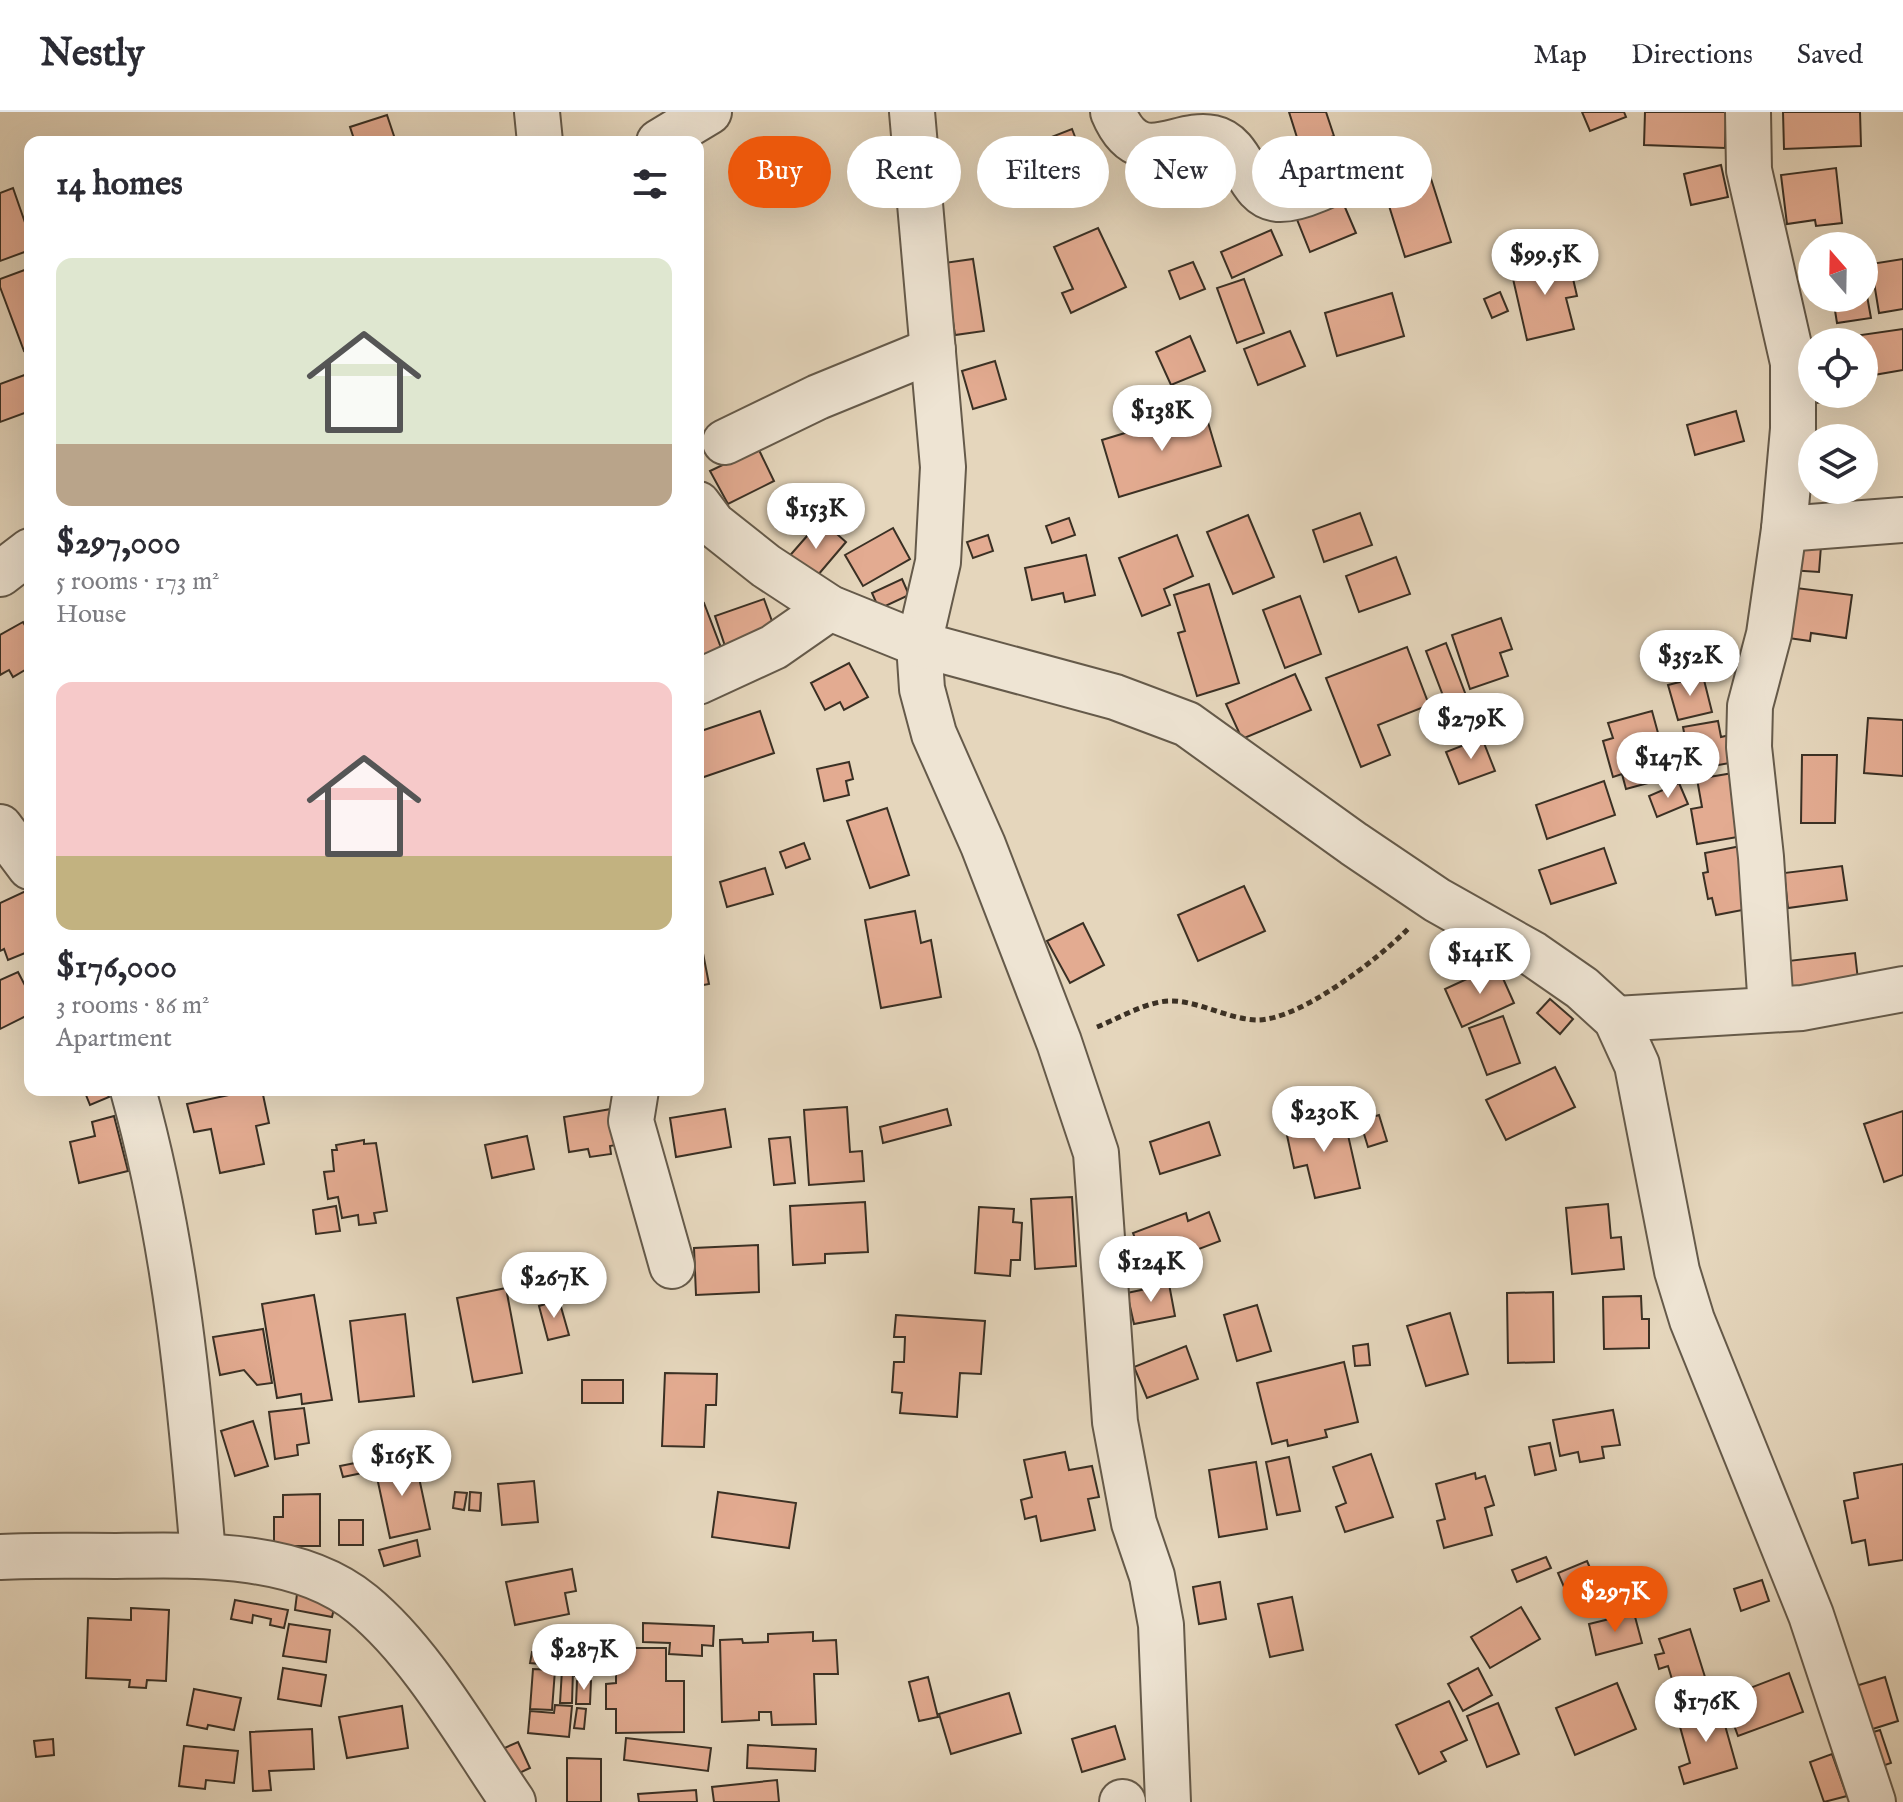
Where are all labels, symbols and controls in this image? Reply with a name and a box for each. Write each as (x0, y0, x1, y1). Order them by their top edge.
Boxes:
text: Nestly (40, 31, 144, 79)
text: Map (1533, 38, 1587, 73)
text: Directions (1631, 38, 1753, 73)
text: Saved (1797, 38, 1863, 73)
chip: Buy (728, 136, 831, 208)
chip: Rent (847, 136, 961, 208)
chip: Filters (977, 136, 1109, 208)
chip: New (1125, 136, 1236, 208)
chip: Apartment (1252, 136, 1432, 208)
icon: filters (628, 162, 672, 206)
text: 14 homes (56, 163, 183, 206)
pin: $99.5K (1480, 229, 1610, 297)
north arrow (1798, 232, 1878, 312)
map controls (1798, 232, 1878, 504)
text: $99.5K (1510, 238, 1580, 271)
icon: home (292, 310, 436, 454)
button: locate (1798, 328, 1878, 408)
pin: $138K (1106, 385, 1218, 453)
text: $138K (1131, 394, 1193, 427)
button: layers (1798, 424, 1878, 504)
pin: $153K (760, 483, 872, 551)
text: $153K (785, 492, 847, 525)
text: $297,000 (56, 522, 181, 565)
text: 5 rooms · 173 m² (56, 565, 220, 598)
text: House (56, 598, 126, 631)
pin: $352K (1634, 630, 1746, 698)
text: $352K (1658, 639, 1722, 672)
pin: $279K (1415, 693, 1527, 761)
text: $279K (1437, 702, 1505, 735)
pin: $147K (1612, 732, 1724, 800)
icon: home (292, 734, 436, 878)
text: $147K (1635, 741, 1702, 774)
pin: $141K (1424, 928, 1536, 996)
text: $141K (1447, 937, 1513, 970)
text: $176,000 (56, 946, 177, 989)
text: 3 rooms · 86 m² (56, 989, 209, 1022)
text: Apartment (56, 1022, 172, 1055)
pin: $230K (1268, 1086, 1380, 1154)
text: $230K (1290, 1095, 1358, 1128)
pin: $124K (1095, 1236, 1207, 1304)
text: $124K (1117, 1245, 1185, 1278)
pin: $267K (498, 1252, 610, 1320)
text: $267K (520, 1261, 588, 1294)
pin: $165K (346, 1430, 458, 1498)
text: $165K (370, 1439, 434, 1472)
pin: $297K (1559, 1566, 1671, 1634)
text: $297K (1581, 1575, 1649, 1608)
pin: $287K (528, 1624, 640, 1692)
text: $287K (550, 1633, 618, 1666)
pin: $176K (1650, 1676, 1762, 1744)
text: $176K (1673, 1685, 1739, 1718)

